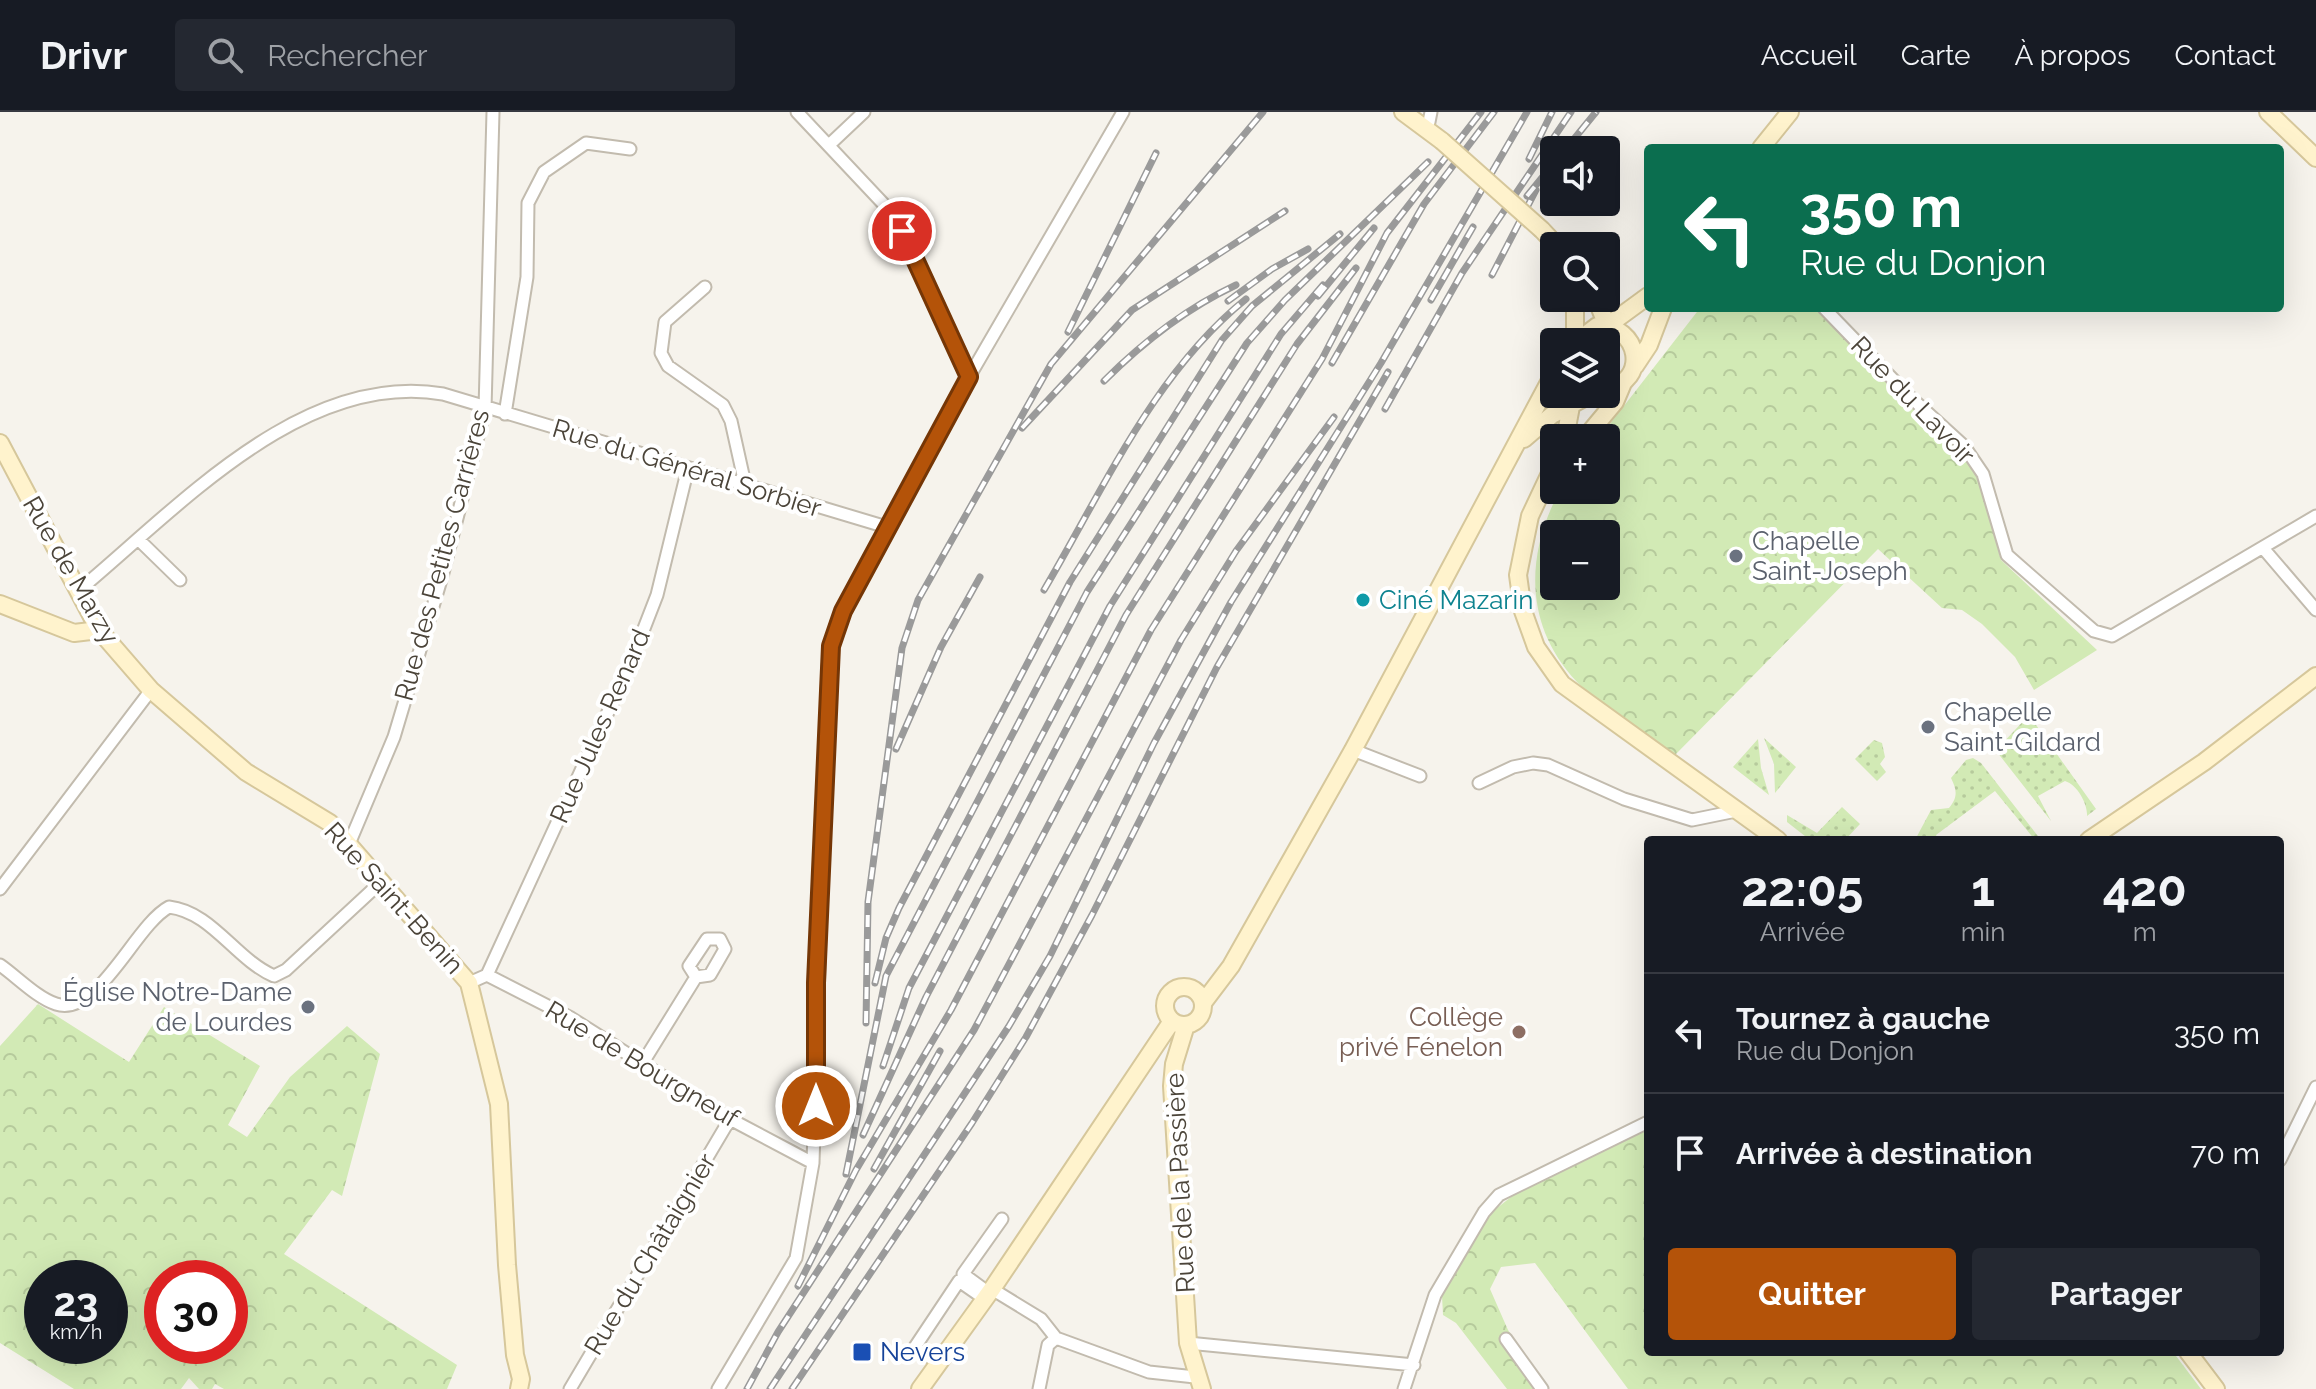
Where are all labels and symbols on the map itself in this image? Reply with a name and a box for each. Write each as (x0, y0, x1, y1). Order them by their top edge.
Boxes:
pin (868, 197, 936, 265)
street label: Rue du Lavoir (1845, 330, 1981, 470)
street label: Rue des Petites Carrières (389, 406, 495, 704)
street label: Rue du Général Sorbier (549, 413, 825, 523)
street label: Rue de Marzy (17, 491, 125, 649)
place label: Chapelle Saint-Joseph (1752, 526, 1908, 586)
marker: Chapelle Saint-Joseph (1727, 547, 1745, 565)
place label: Ciné Mazarin (1379, 585, 1533, 615)
marker: Ciné Mazarin (1354, 591, 1372, 609)
street label: Rue Jules Renard (544, 625, 656, 827)
place label: Chapelle Saint-Gildard (1944, 697, 2101, 757)
marker: Chapelle Saint-Gildard (1919, 718, 1937, 736)
street label: Rue Saint-Benin (318, 816, 470, 980)
place label: Église Notre-Dame de Lourdes (63, 977, 292, 1037)
street label: Rue de Bourgneuf (540, 995, 745, 1134)
marker: Église Notre-Dame de Lourdes (299, 998, 317, 1016)
place label: Collège privé Fénelon (1339, 1002, 1503, 1062)
marker: Collège privé Fénelon (1510, 1023, 1528, 1041)
position arrow (774, 1064, 858, 1148)
street label: Rue de la Passière (1159, 1072, 1201, 1294)
street label: Rue du Châtaignier (578, 1148, 722, 1360)
speed limit sign: 30 (144, 1260, 248, 1364)
place label: Nevers (880, 1337, 965, 1367)
marker: Nevers (851, 1341, 873, 1363)

